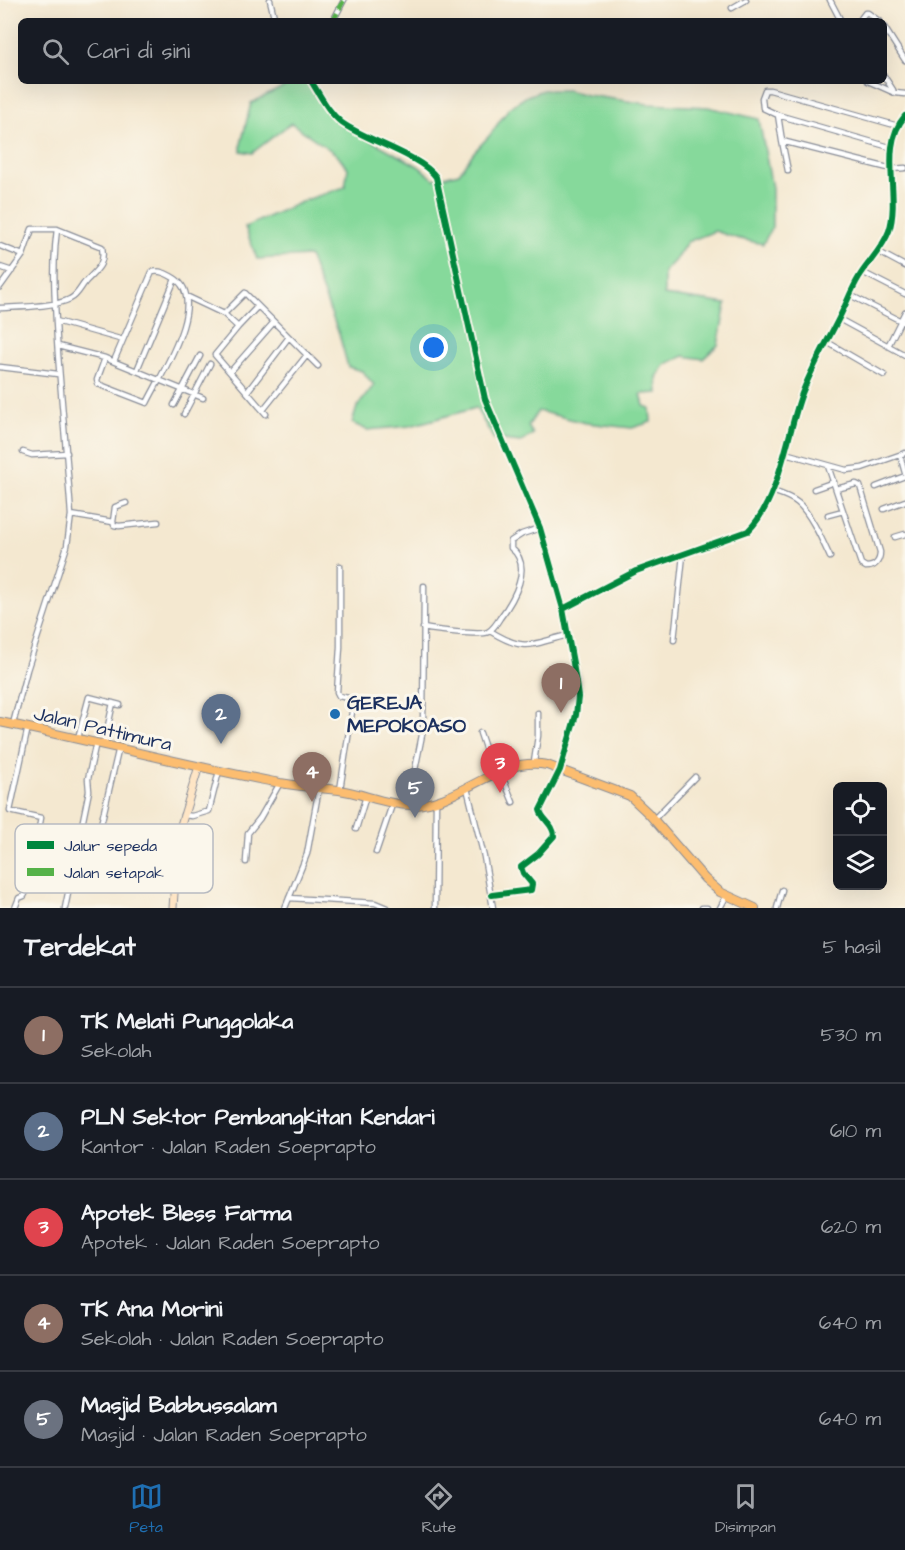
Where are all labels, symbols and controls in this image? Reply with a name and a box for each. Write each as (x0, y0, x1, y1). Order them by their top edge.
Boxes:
search box (18, 18, 887, 84)
icon: search (39, 35, 72, 68)
text: Cari di sini (87, 36, 190, 67)
your location (419, 333, 448, 362)
pin: 1 (542, 664, 580, 713)
place label: GEREJA MEPOKOASO (347, 689, 467, 740)
pin: 2 (202, 694, 240, 744)
street label: Jalan Pattimura (31, 699, 175, 758)
marker: GEREJA MEPOKOASO (328, 707, 342, 721)
pin: 3 (480, 744, 520, 793)
pin: 4 (292, 752, 332, 802)
pin: 5 (396, 768, 434, 818)
map controls (833, 782, 887, 890)
button: locate (833, 782, 887, 836)
legend (15, 824, 213, 893)
text: Jalur sepeda (64, 835, 157, 857)
button: layers (833, 836, 887, 890)
text: Jalan setapak (64, 862, 164, 884)
text: Terdekat (24, 929, 136, 965)
text: 5 hasil (823, 933, 881, 961)
text: TK Melati Punggolaka (81, 1006, 293, 1037)
text: 1 (42, 1021, 45, 1049)
text: 530 m (820, 1021, 881, 1049)
text: Sekolah (81, 1037, 151, 1065)
text: PLN Sektor Pembangkitan Kendari (81, 1102, 434, 1133)
text: 2 (38, 1117, 49, 1145)
text: 610 m (830, 1117, 881, 1145)
text: Kantor · Jalan Raden Soeprapto (81, 1133, 376, 1161)
text: Apotek Bless Farma (81, 1198, 292, 1229)
text: 3 (38, 1213, 49, 1241)
text: 620 m (821, 1213, 881, 1241)
text: Apotek · Jalan Raden Soeprapto (81, 1229, 380, 1257)
text: TK Ana Morini (81, 1294, 222, 1325)
text: 4 (37, 1309, 50, 1337)
text: 640 m (819, 1309, 881, 1337)
text: Sekolah · Jalan Raden Soeprapto (81, 1325, 384, 1353)
text: Masjid Babbussalam (81, 1390, 277, 1421)
text: 5 (36, 1405, 51, 1433)
text: 640 m (819, 1405, 881, 1433)
text: Masjid · Jalan Raden Soeprapto (81, 1421, 367, 1449)
tab: Peta (129, 1480, 163, 1538)
tab: Rute (422, 1480, 456, 1538)
tab: Disimpan (715, 1480, 776, 1538)

